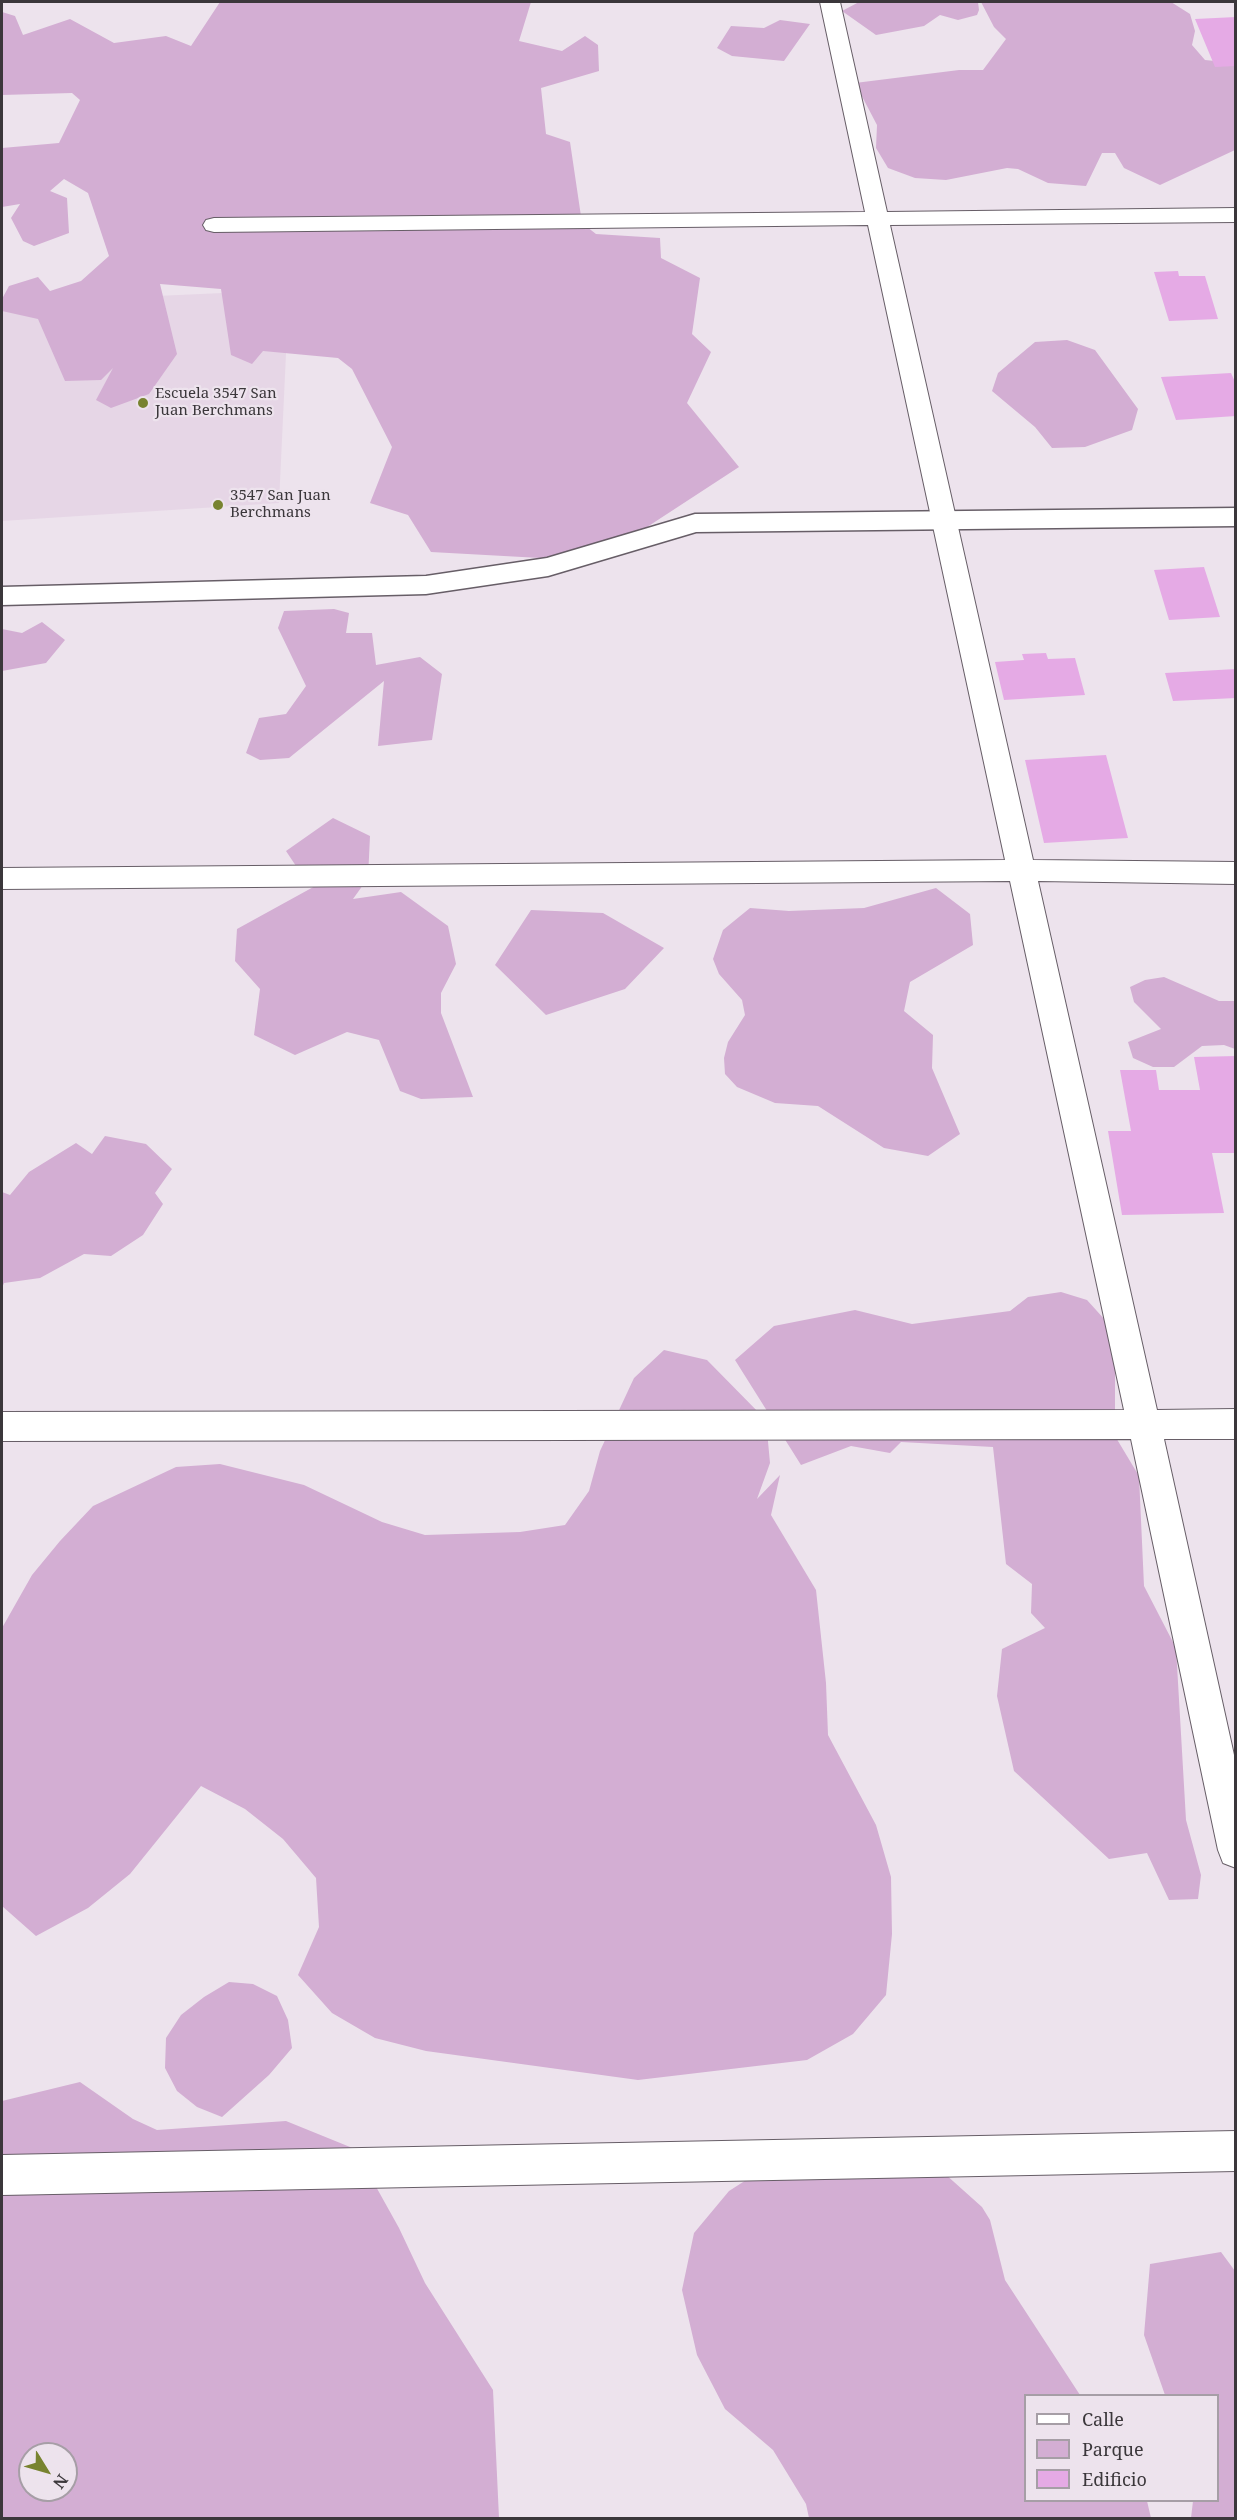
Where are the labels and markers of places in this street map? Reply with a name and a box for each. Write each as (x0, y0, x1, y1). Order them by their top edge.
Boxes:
place label: Escuela 3547 San Juan Berchmans (155, 385, 277, 420)
marker: Escuela 3547 San Juan Berchmans (136, 396, 150, 410)
place label: 3547 San Juan Berchmans (230, 487, 331, 522)
marker: 3547 San Juan Berchmans (211, 498, 225, 512)

